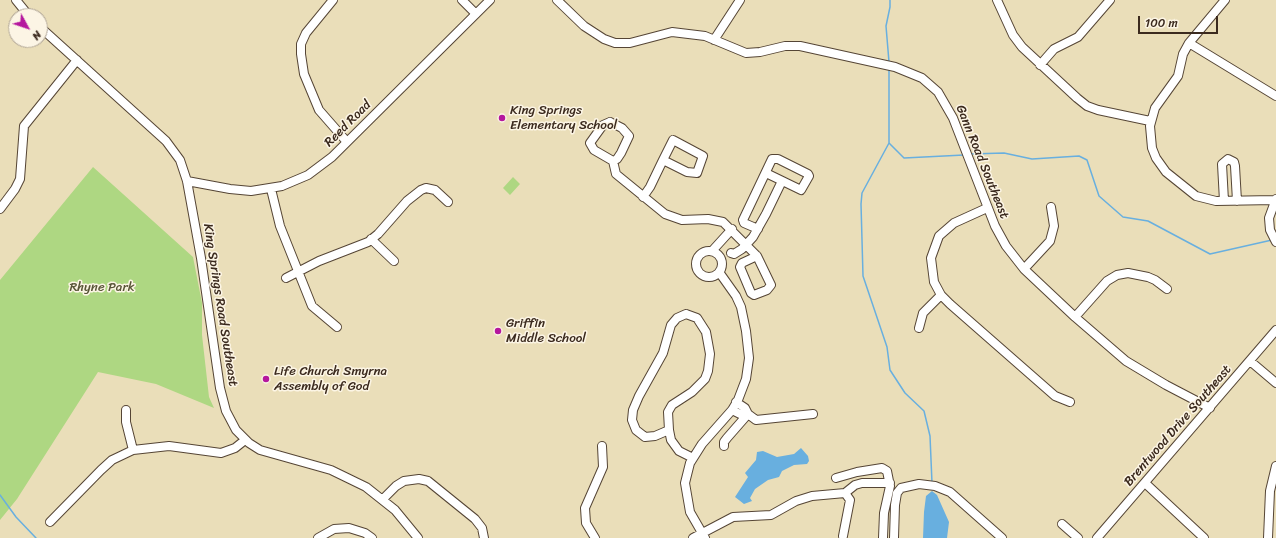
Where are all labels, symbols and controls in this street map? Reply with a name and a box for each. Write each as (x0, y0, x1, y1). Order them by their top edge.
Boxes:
north arrow (8, 8, 48, 48)
scale bar (1140, 8, 1220, 34)
text: 100 m (1145, 12, 1178, 34)
text: N (27, 26, 47, 44)
street label: Reed Road (321, 97, 375, 151)
place label: King Springs Elementary School (510, 103, 617, 134)
street label: Gann Road Southeast (952, 103, 1012, 221)
marker: King Springs Elementary School (497, 113, 507, 123)
street label: King Springs Road Southeast (199, 222, 241, 388)
park label: Rhyne Park (69, 280, 135, 296)
place label: Griffin Middle School (506, 316, 586, 347)
marker: Griffin Middle School (493, 326, 503, 336)
street label: Brentwood Drive Southeast (1121, 362, 1235, 490)
place label: Life Church Smyrna Assembly of God (274, 364, 387, 395)
marker: Life Church Smyrna Assembly of God (261, 374, 271, 384)

